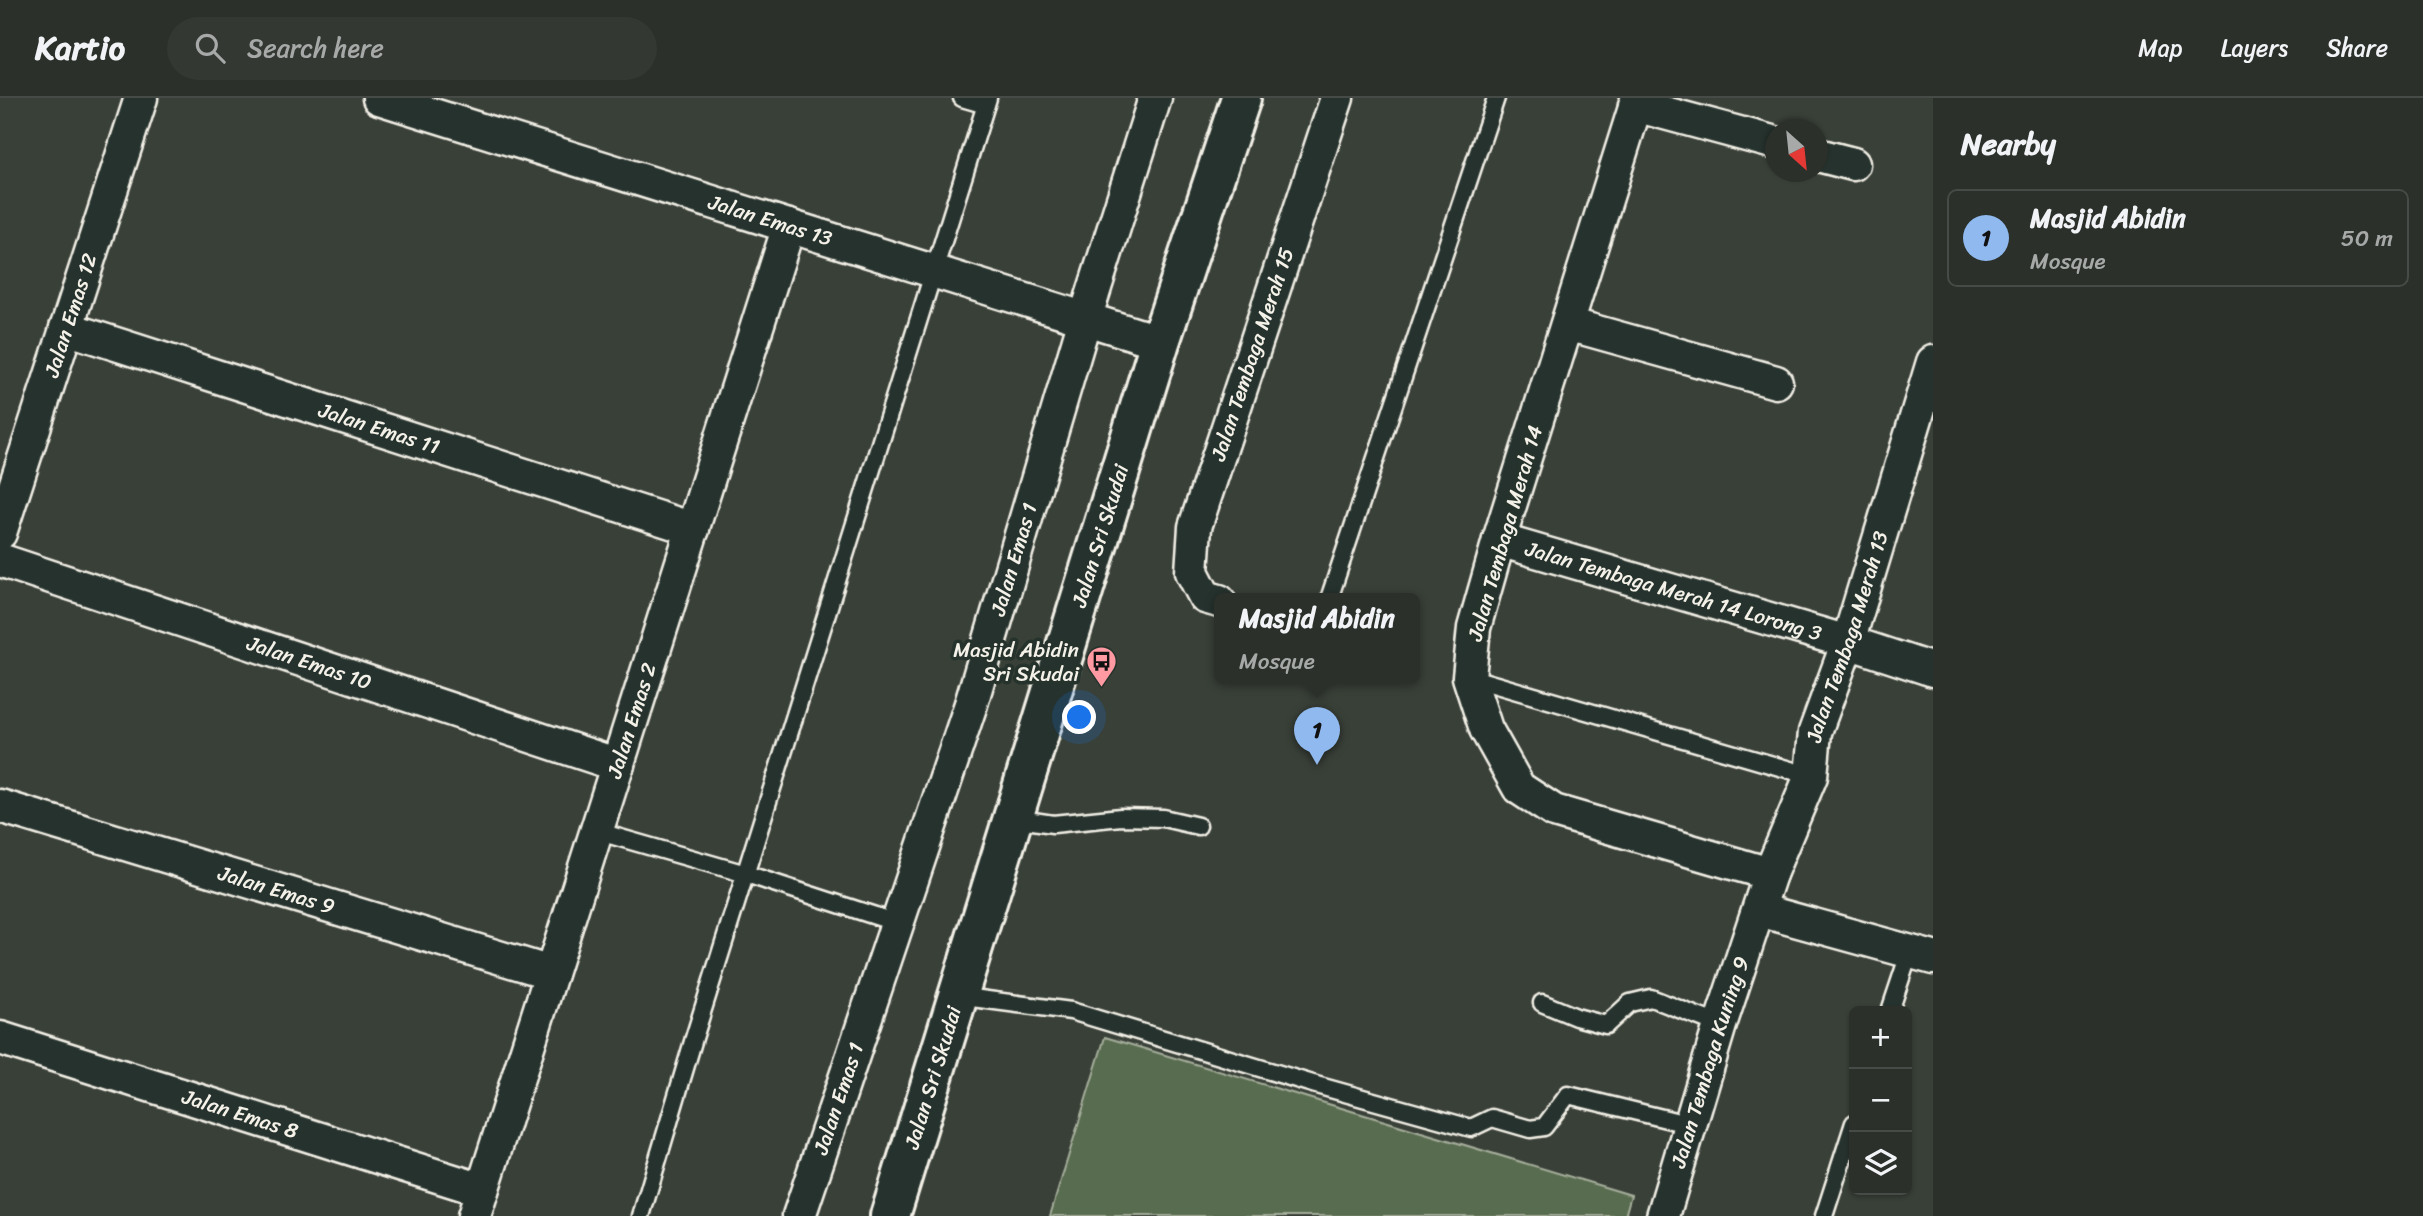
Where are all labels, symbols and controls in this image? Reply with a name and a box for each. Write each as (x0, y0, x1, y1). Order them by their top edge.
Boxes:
search box (167, 17, 657, 80)
text: Kartio (35, 19, 125, 77)
text: Search here (247, 25, 384, 71)
text: Map (2138, 27, 2183, 69)
text: Layers (2221, 27, 2288, 69)
text: Share (2326, 27, 2388, 69)
icon: search (191, 29, 229, 67)
text: Nearby (1961, 117, 2056, 171)
north arrow (1765, 119, 1828, 182)
street label: Jalan Emas 13 (703, 183, 837, 258)
text: Masjid Abidin (2030, 195, 2186, 241)
text: 1 (1981, 218, 1991, 259)
text: 50 m (2341, 218, 2393, 259)
text: Mosque (2030, 241, 2106, 282)
street label: Jalan Tembaga Merah 15 (1199, 242, 1305, 467)
street label: Jalan Emas 12 (32, 248, 108, 383)
street label: Jalan Emas 11 (313, 391, 445, 466)
street label: Jalan Tembaga Merah 14 (1456, 421, 1554, 646)
street label: Jalan Sri Skudai (1060, 458, 1140, 613)
street label: Jalan Emas 1 (979, 498, 1049, 621)
street label: Jalan Tembaga Merah 13 (1795, 526, 1900, 745)
street label: Jalan Tembaga Merah 14 Lorong 3 (1520, 529, 1827, 653)
popup (1214, 593, 1420, 684)
text: Masjid Abidin (1239, 595, 1395, 641)
street label: Jalan Emas 10 (241, 624, 377, 701)
place label: Masjid Abidin Sri Skudai (953, 631, 1080, 693)
text: Mosque (1239, 641, 1315, 682)
bus stop icon: Masjid Abidin Sri Skudai (1085, 645, 1119, 689)
street label: Jalan Emas 2 (595, 658, 668, 784)
your location (1062, 700, 1096, 734)
pin: 1 (1294, 707, 1340, 765)
street label: Jalan Emas 9 (213, 854, 340, 925)
street label: Jalan Tembaga Kuning 9 (1659, 951, 1761, 1173)
street label: Jalan Sri Skudai (893, 1000, 973, 1155)
map controls (1849, 1006, 1912, 1195)
button: + (1849, 1006, 1912, 1069)
street label: Jalan Emas 1 (802, 1037, 875, 1161)
button: − (1849, 1069, 1912, 1132)
street label: Jalan Emas 8 (176, 1077, 304, 1150)
button: layers (1849, 1132, 1912, 1195)

